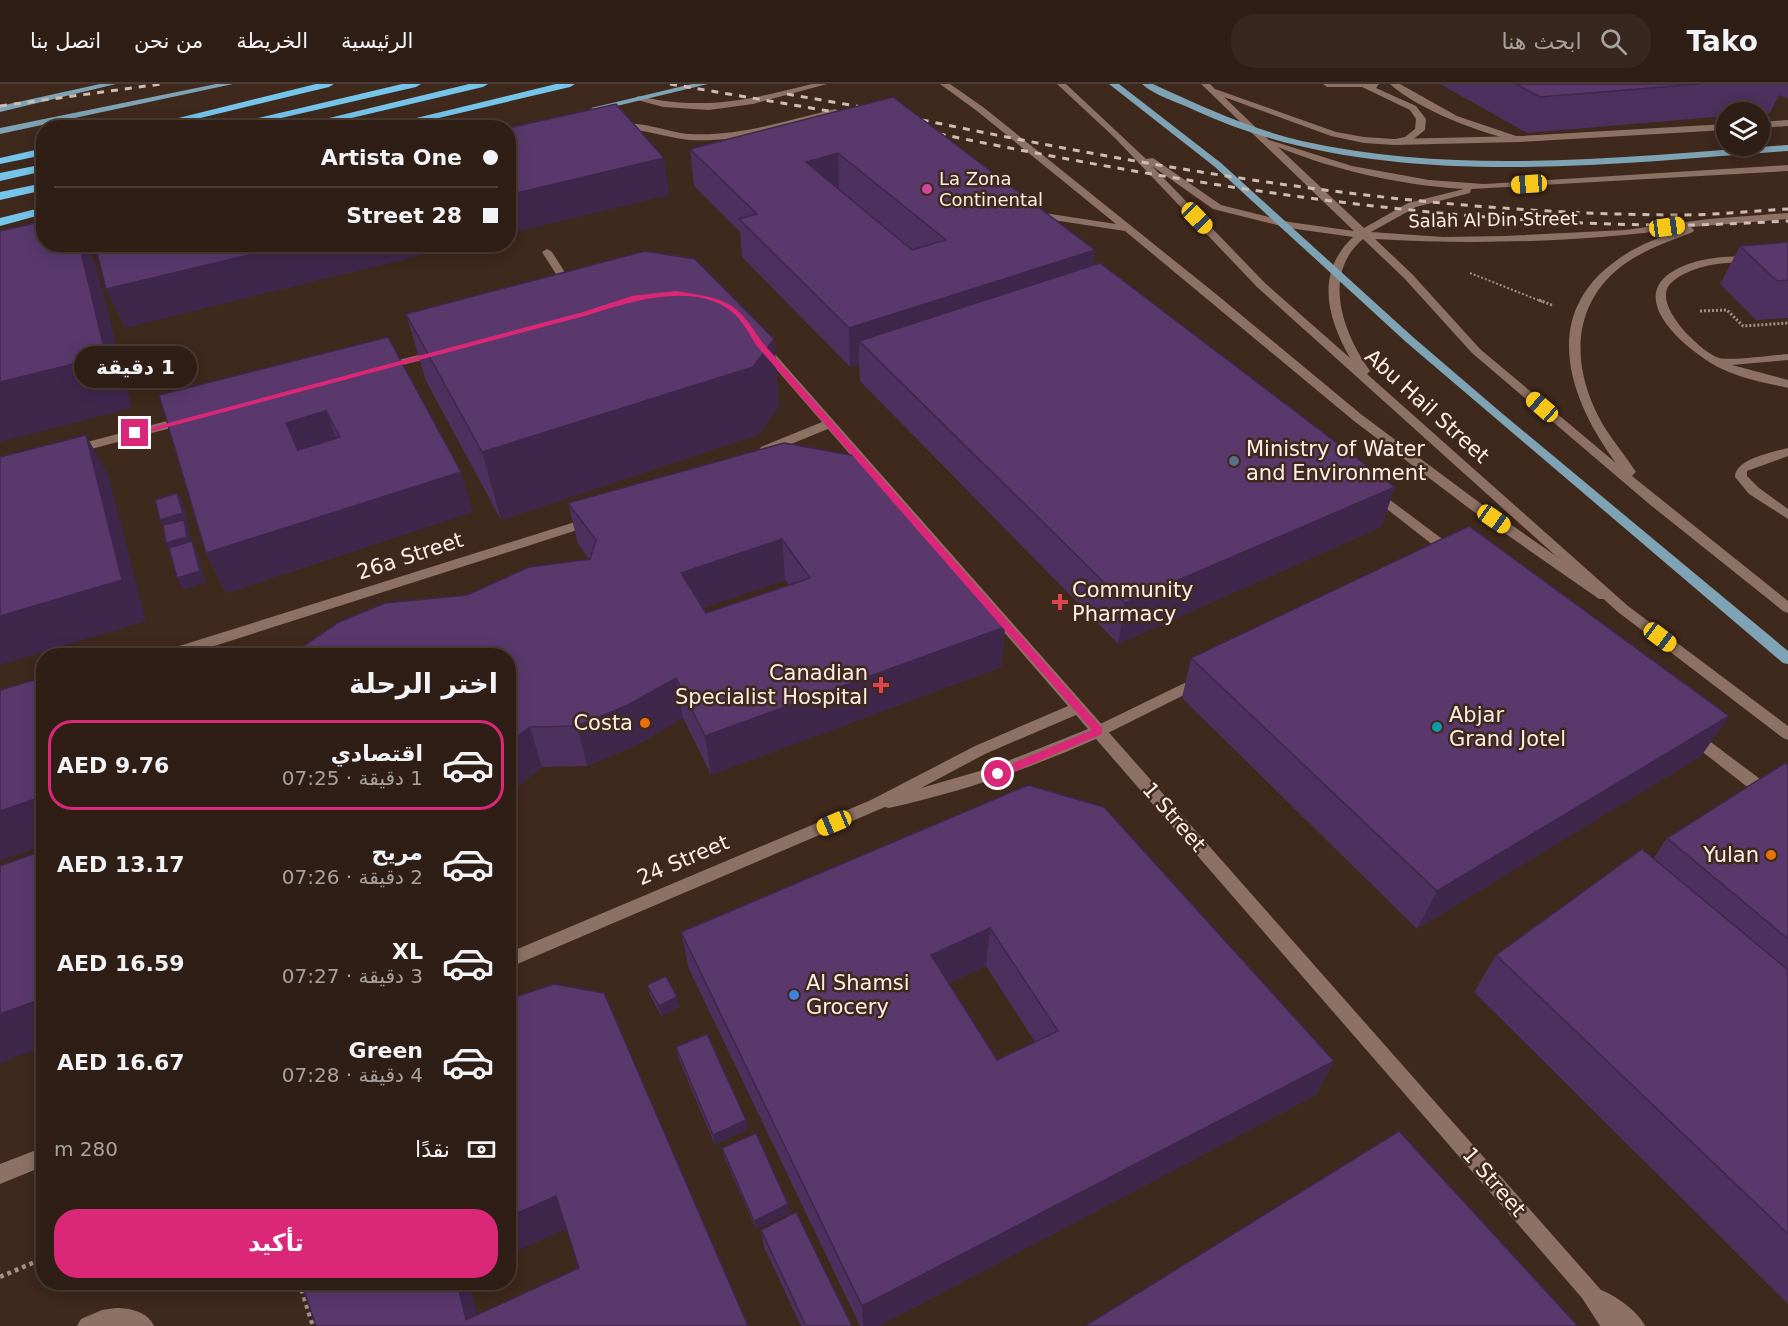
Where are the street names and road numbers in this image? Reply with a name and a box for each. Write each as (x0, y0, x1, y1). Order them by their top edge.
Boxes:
street label: Salah Al Din Street (1408, 208, 1578, 231)
street label: Abu Hail Street (1360, 344, 1494, 468)
street label: 26a Street (354, 528, 466, 584)
street label: 1 Street (1137, 777, 1211, 857)
street label: 24 Street (634, 830, 732, 890)
street label: 1 Street (1457, 1142, 1531, 1222)

